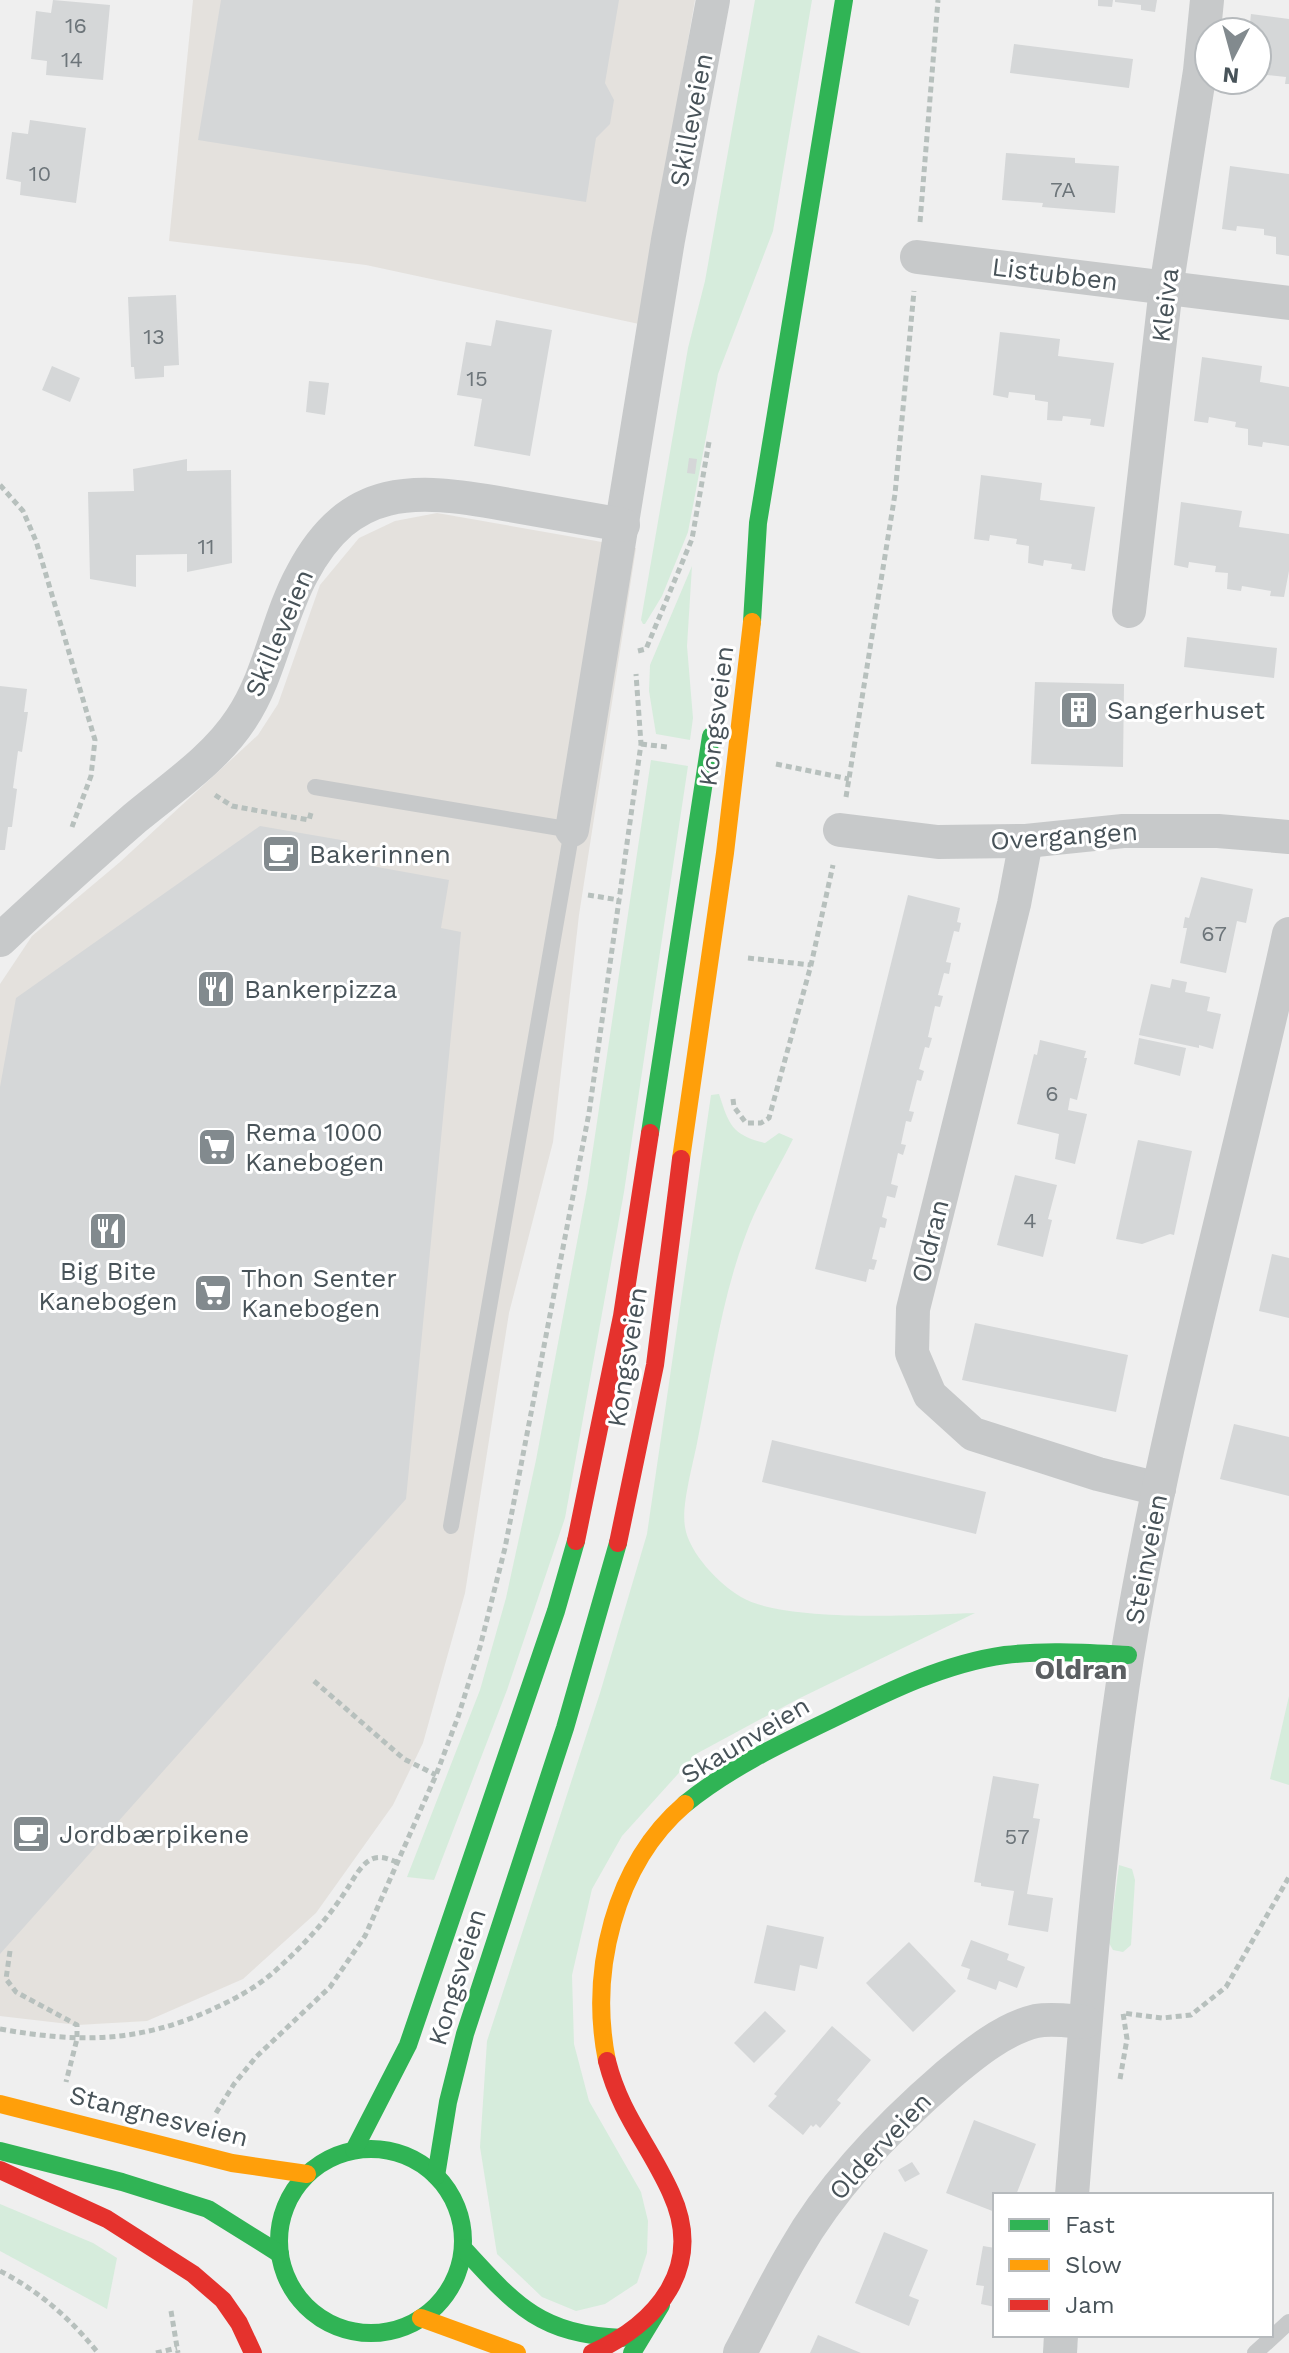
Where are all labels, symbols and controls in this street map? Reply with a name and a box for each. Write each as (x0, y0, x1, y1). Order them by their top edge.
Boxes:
house number: 16 (65, 13, 87, 38)
north arrow (1193, 16, 1273, 96)
house number: 14 (61, 47, 83, 72)
street label: Skilleveien (663, 51, 719, 189)
text: N (1222, 62, 1240, 89)
house number: 10 (29, 161, 51, 186)
house number: 7A (1050, 177, 1076, 202)
street label: Listubben (990, 251, 1120, 297)
street label: Kleiva (1146, 266, 1184, 344)
house number: 13 (143, 324, 165, 349)
house number: 15 (466, 366, 488, 391)
house number: 11 (197, 534, 215, 559)
street label: Skilleveien (239, 565, 319, 701)
street label: Kongsveien (692, 644, 740, 788)
building icon: Sangerhuset (1058, 689, 1100, 731)
place label: Sangerhuset (1107, 695, 1265, 725)
street label: Overgangen (989, 816, 1139, 856)
cafe icon: Bakerinnen (260, 833, 302, 875)
place label: Bakerinnen (309, 839, 451, 869)
house number: 67 (1201, 921, 1227, 946)
restaurant icon: Bankerpizza (195, 968, 237, 1010)
place label: Bankerpizza (244, 974, 398, 1004)
house number: 6 (1045, 1081, 1059, 1106)
place label: Rema 1000 Kanebogen (245, 1117, 384, 1177)
supermarket icon: Rema 1000 Kanebogen (196, 1126, 238, 1168)
street label: Oldran (905, 1196, 955, 1286)
house number: 4 (1023, 1208, 1037, 1233)
restaurant icon: Big Bite Kanebogen (87, 1210, 129, 1252)
place label: Big Bite Kanebogen (38, 1256, 178, 1316)
place label: Thon Senter Kanebogen (241, 1263, 397, 1323)
supermarket icon: Thon Senter Kanebogen (192, 1272, 234, 1314)
street label: Kongsveien (601, 1285, 653, 1429)
street label: Steinveien (1119, 1491, 1173, 1627)
district label: Oldran (1035, 1653, 1127, 1686)
street label: Skaunveien (675, 1690, 815, 1790)
cafe icon: Jordbærpikene (10, 1813, 52, 1855)
place label: Jordbærpikene (59, 1819, 249, 1849)
house number: 57 (1004, 1824, 1030, 1849)
street label: Kongsveien (422, 1905, 492, 2049)
street label: Stangnesveien (66, 2079, 252, 2153)
street label: Olderveien (823, 2086, 937, 2206)
legend (993, 2193, 1273, 2337)
text: Fast (1065, 2211, 1115, 2239)
text: Slow (1065, 2251, 1122, 2279)
text: Jam (1065, 2291, 1115, 2319)

